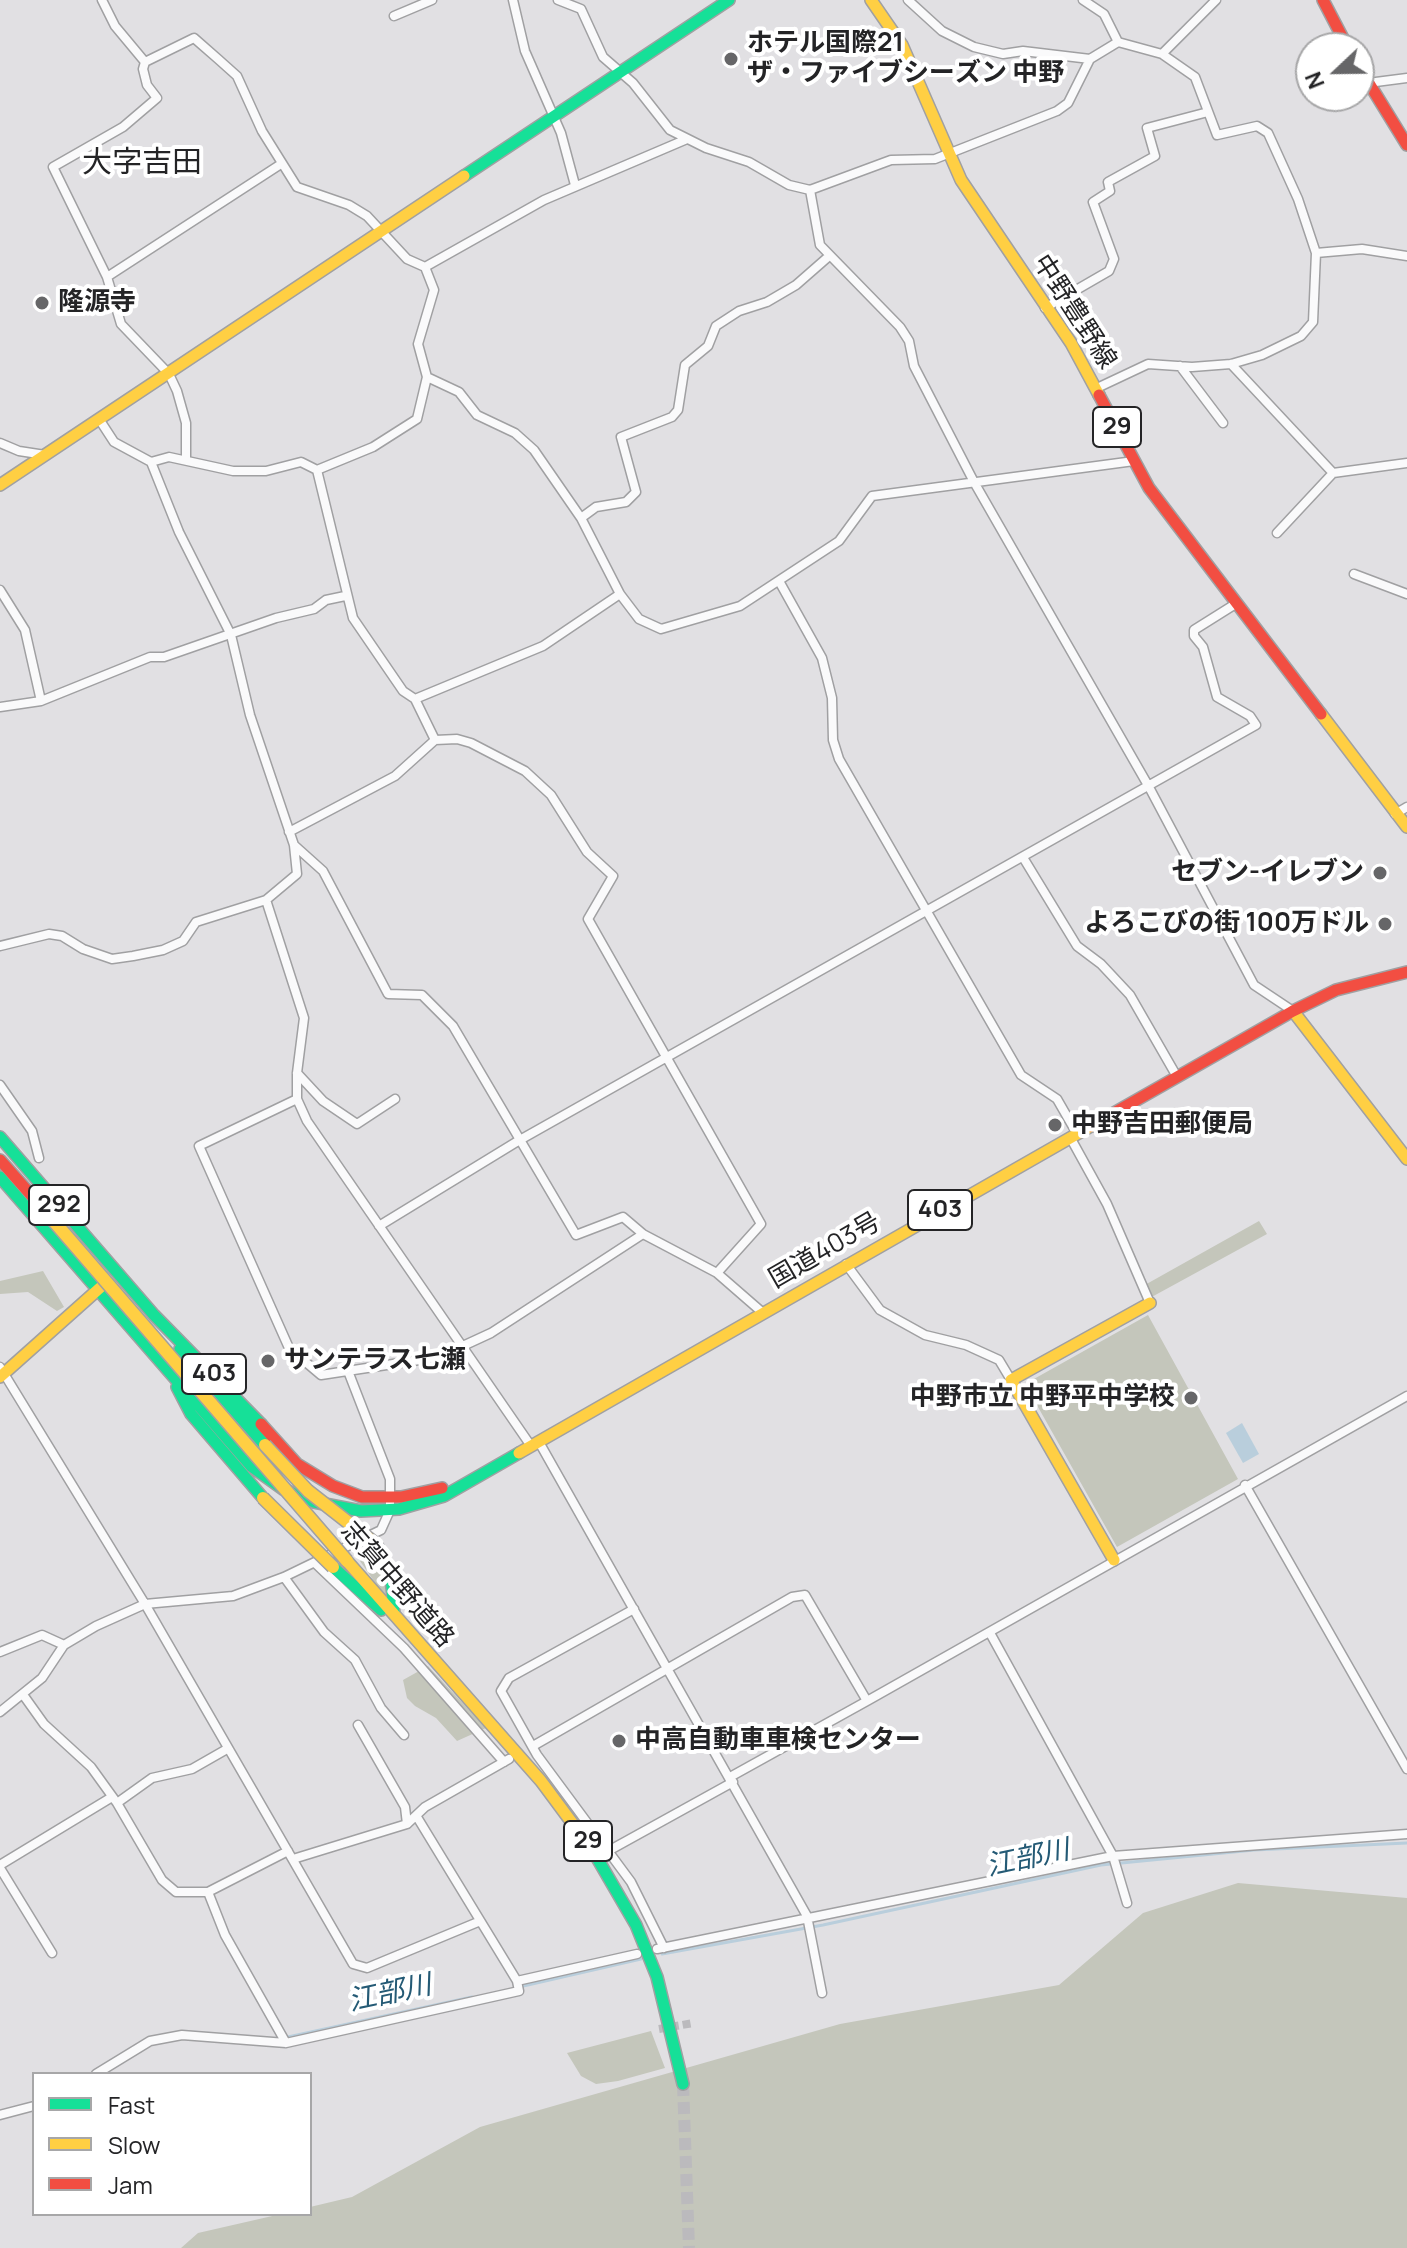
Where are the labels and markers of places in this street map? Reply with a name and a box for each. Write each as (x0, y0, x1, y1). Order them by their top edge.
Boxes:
place label: ホテル国際21 ザ・ファイブシーズン 中野 (747, 28, 1064, 90)
marker: ホテル国際21 ザ・ファイブシーズン 中野 (722, 50, 740, 68)
place label: 隆源寺 (58, 287, 136, 319)
marker: 隆源寺 (33, 294, 51, 312)
place label: セブン-イレブン (1171, 857, 1364, 889)
marker: セブン-イレブン (1371, 864, 1389, 882)
place label: よろこびの街 100万ドル (1084, 908, 1369, 940)
marker: よろこびの街 100万ドル (1376, 915, 1394, 933)
place label: 中野吉田郵便局 (1071, 1109, 1253, 1141)
marker: 中野吉田郵便局 (1046, 1116, 1064, 1134)
place label: サンテラス七瀬 (284, 1345, 466, 1377)
marker: サンテラス七瀬 (259, 1352, 277, 1370)
place label: 中野市立 中野平中学校 (910, 1382, 1175, 1414)
marker: 中野市立 中野平中学校 (1182, 1389, 1200, 1407)
place label: 中高自動車車検センター (635, 1725, 921, 1757)
marker: 中高自動車車検センター (610, 1732, 628, 1750)

